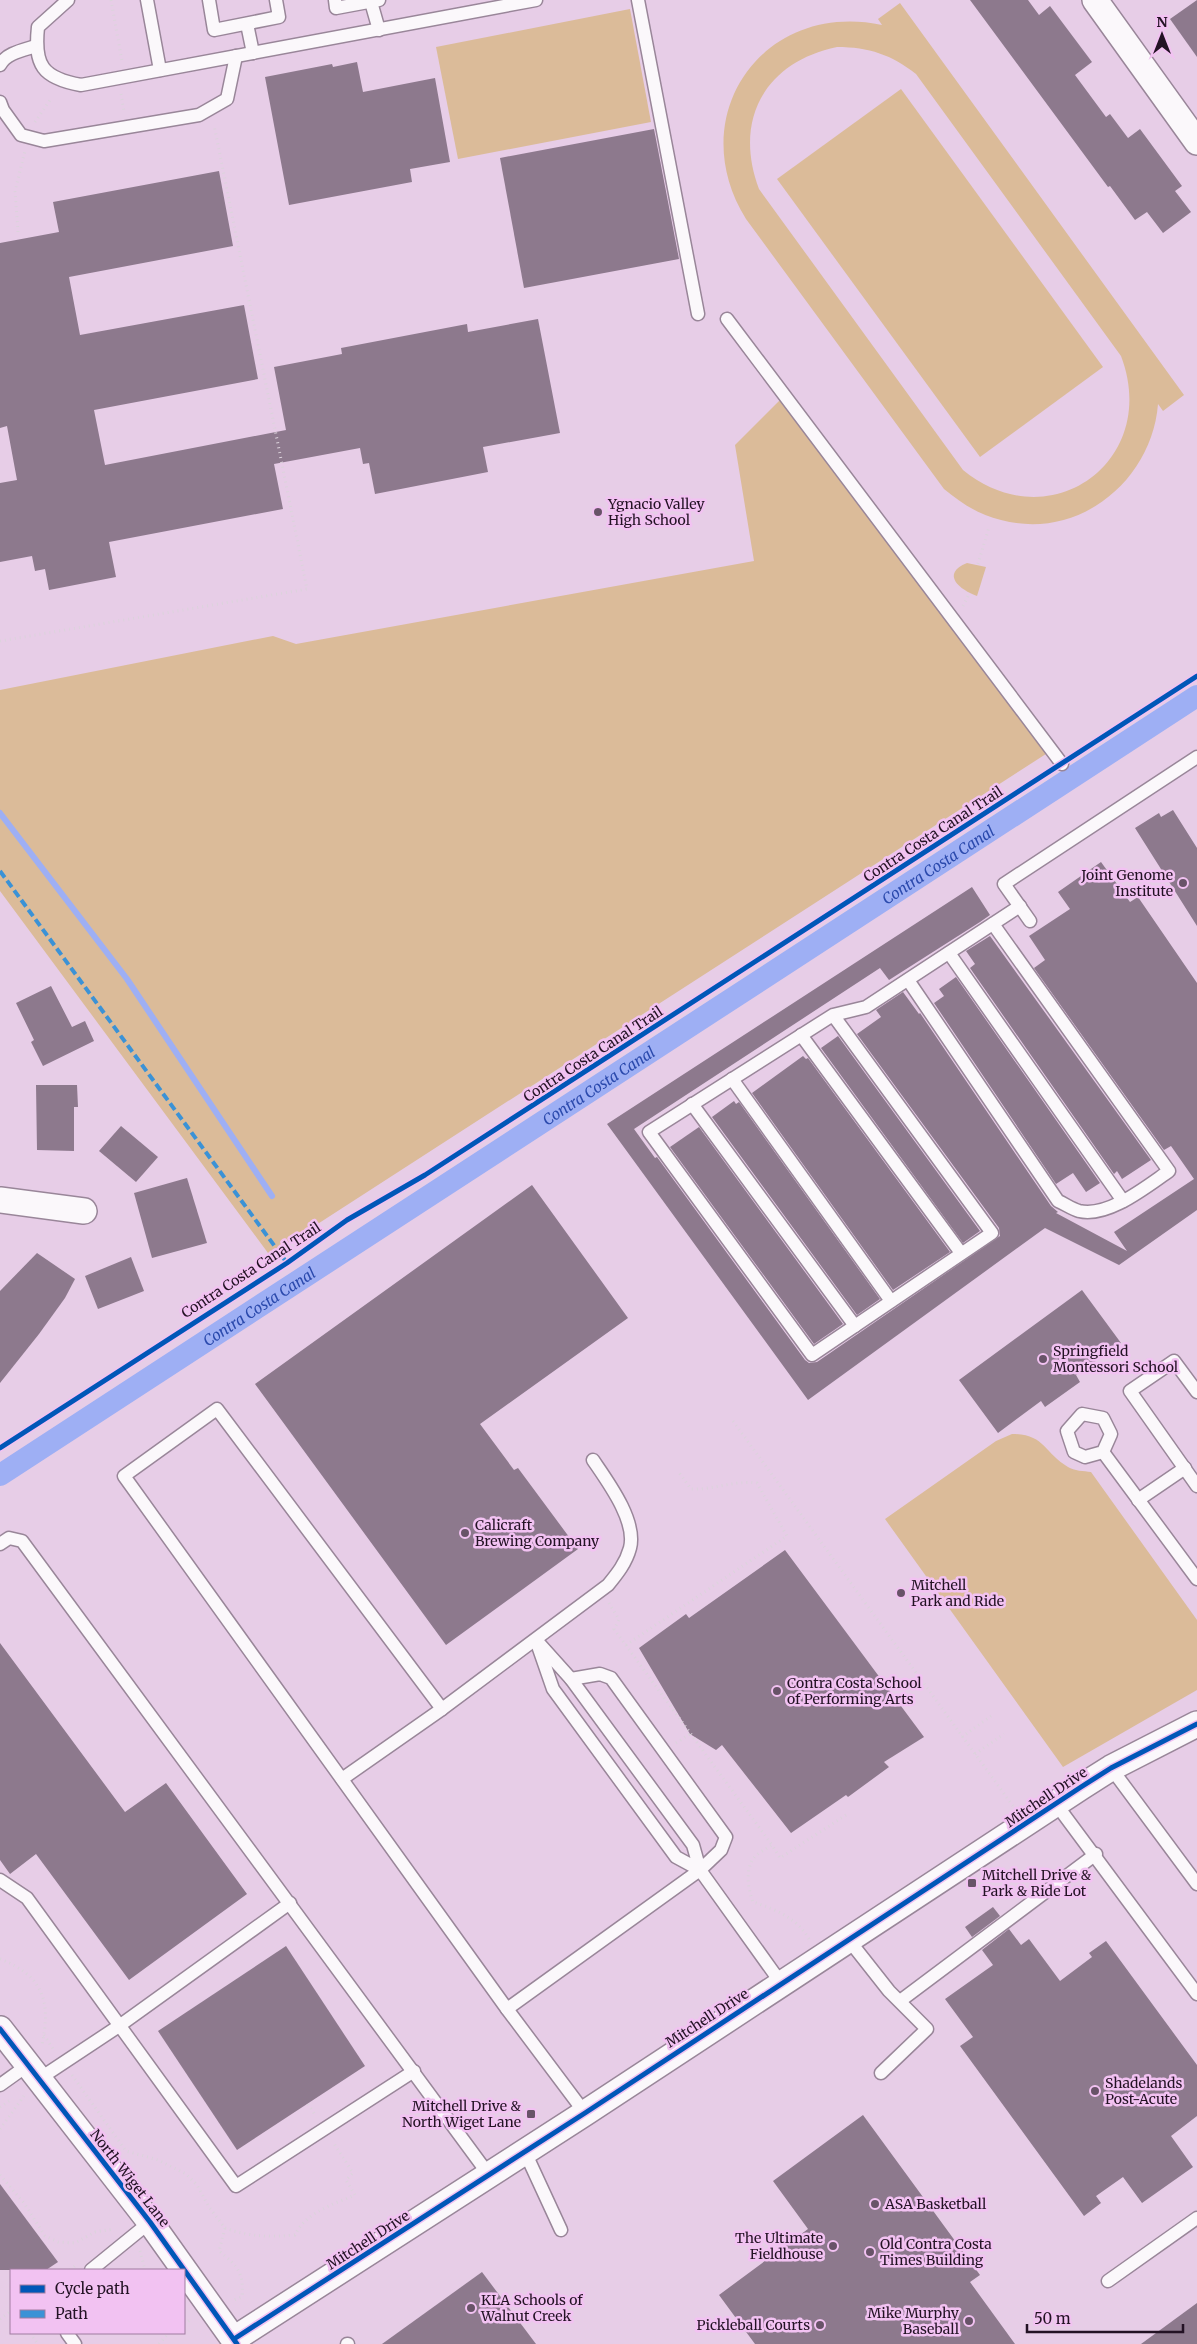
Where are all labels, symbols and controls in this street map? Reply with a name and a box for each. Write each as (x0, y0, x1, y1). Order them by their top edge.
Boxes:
north arrow (1137, 10, 1187, 60)
text: N (1156, 13, 1168, 31)
place label: Ygnacio Valley High School (607, 495, 706, 529)
marker: Ygnacio Valley High School (592, 506, 604, 518)
street label: Contra Costa Canal Trail (860, 783, 1006, 885)
water label: Contra Costa Canal (878, 822, 998, 908)
place label: Joint Genome Institute (1080, 866, 1173, 900)
marker: Joint Genome Institute (1177, 877, 1189, 889)
street label: Contra Costa Canal Trail (520, 1003, 666, 1105)
water label: Contra Costa Canal (538, 1043, 658, 1129)
street label: Contra Costa Canal Trail (178, 1219, 324, 1321)
water label: Contra Costa Canal (199, 1263, 319, 1349)
place label: Springfield Montessori School (1053, 1342, 1179, 1376)
marker: Springfield Montessori School (1037, 1353, 1049, 1365)
place label: Calicraft Brewing Company (475, 1516, 600, 1550)
marker: Calicraft Brewing Company (459, 1527, 471, 1539)
place label: Mitchell Park and Ride (911, 1576, 1004, 1610)
marker: Mitchell Park and Ride (895, 1587, 907, 1599)
place label: Contra Costa School of Performing Arts (787, 1674, 922, 1708)
marker: Contra Costa School of Performing Arts (771, 1685, 783, 1697)
street label: Mitchell Drive (1002, 1763, 1090, 1831)
place label: Mitchell Drive & Park & Ride Lot (982, 1866, 1091, 1900)
marker: Mitchell Drive & Park & Ride Lot (966, 1877, 978, 1889)
street label: Mitchell Drive (662, 1985, 752, 2051)
place label: Shadelands Post-Acute (1105, 2074, 1182, 2108)
marker: Shadelands Post-Acute (1089, 2085, 1101, 2097)
place label: Mitchell Drive & North Wiget Lane (402, 2097, 521, 2131)
marker: Mitchell Drive & North Wiget Lane (525, 2108, 537, 2120)
street label: North Wiget Lane (86, 2126, 174, 2230)
place label: ASA Basketball (884, 2195, 987, 2213)
marker: ASA Basketball (869, 2198, 881, 2210)
street label: Mitchell Drive (323, 2207, 413, 2273)
place label: The Ultimate Fieldhouse (735, 2229, 823, 2263)
place label: Old Contra Costa Times Building (880, 2235, 992, 2269)
marker: The Ultimate Fieldhouse (827, 2240, 839, 2252)
marker: Old Contra Costa Times Building (864, 2246, 876, 2258)
legend (10, 2269, 185, 2334)
text: Cycle path (55, 2279, 130, 2298)
place label: KLA Schools of Walnut Creek (480, 2291, 583, 2325)
marker: KLA Schools of Walnut Creek (465, 2302, 477, 2314)
scale bar (1027, 2302, 1183, 2334)
text: Path (55, 2304, 88, 2323)
place label: Mike Murphy Baseball (867, 2304, 960, 2338)
text: 50 m (1034, 2309, 1071, 2328)
marker: Mike Murphy Baseball (963, 2315, 975, 2327)
place label: Pickleball Courts (696, 2316, 810, 2334)
marker: Pickleball Courts (814, 2319, 826, 2331)

